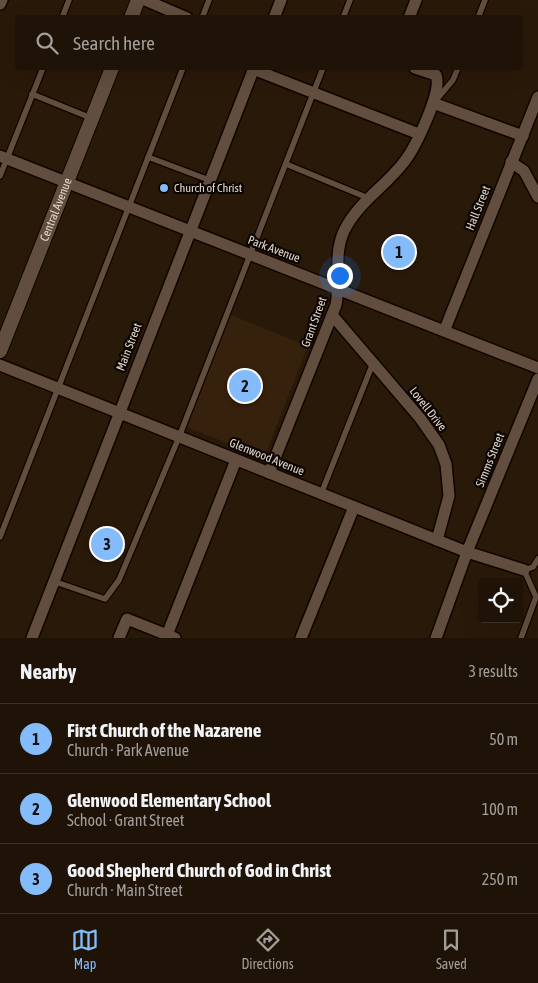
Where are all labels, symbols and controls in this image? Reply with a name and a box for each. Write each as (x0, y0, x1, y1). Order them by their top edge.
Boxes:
search box (15, 15, 523, 70)
icon: search (33, 29, 61, 57)
text: Search here (73, 32, 155, 54)
street label: Central Avenue (37, 176, 75, 243)
place label: Church of Christ (174, 181, 243, 195)
marker: Church of Christ (158, 182, 170, 194)
street label: Hall Street (463, 183, 493, 232)
street label: Park Avenue (246, 233, 302, 265)
pin: 1 (383, 233, 415, 271)
your location (327, 263, 353, 289)
street label: Grant Street (298, 294, 330, 349)
street label: Main Street (113, 321, 145, 373)
pin: 2 (229, 367, 261, 405)
street label: Lovell Drive (407, 384, 449, 434)
street label: Simms Street (473, 430, 507, 489)
street label: Glenwood Avenue (227, 436, 307, 478)
pin: 3 (91, 525, 123, 563)
map controls (478, 578, 523, 623)
button: locate (478, 578, 523, 623)
text: Nearby (20, 659, 76, 683)
text: 3 results (468, 662, 518, 680)
text: First Church of the Nazarene (67, 719, 261, 741)
text: 1 (32, 730, 40, 748)
text: 50 m (489, 730, 518, 748)
text: Church · Park Avenue (67, 741, 189, 759)
text: Glenwood Elementary School (67, 789, 271, 811)
text: 2 (32, 800, 40, 818)
text: 100 m (482, 800, 518, 818)
text: School · Grant Street (67, 811, 184, 829)
text: Good Shepherd Church of God in Christ (67, 859, 331, 881)
text: 3 (32, 870, 40, 888)
text: 250 m (482, 870, 518, 888)
text: Church · Main Street (67, 881, 183, 899)
tab: Map (71, 926, 99, 972)
tab: Directions (241, 926, 294, 972)
tab: Saved (436, 926, 467, 972)

